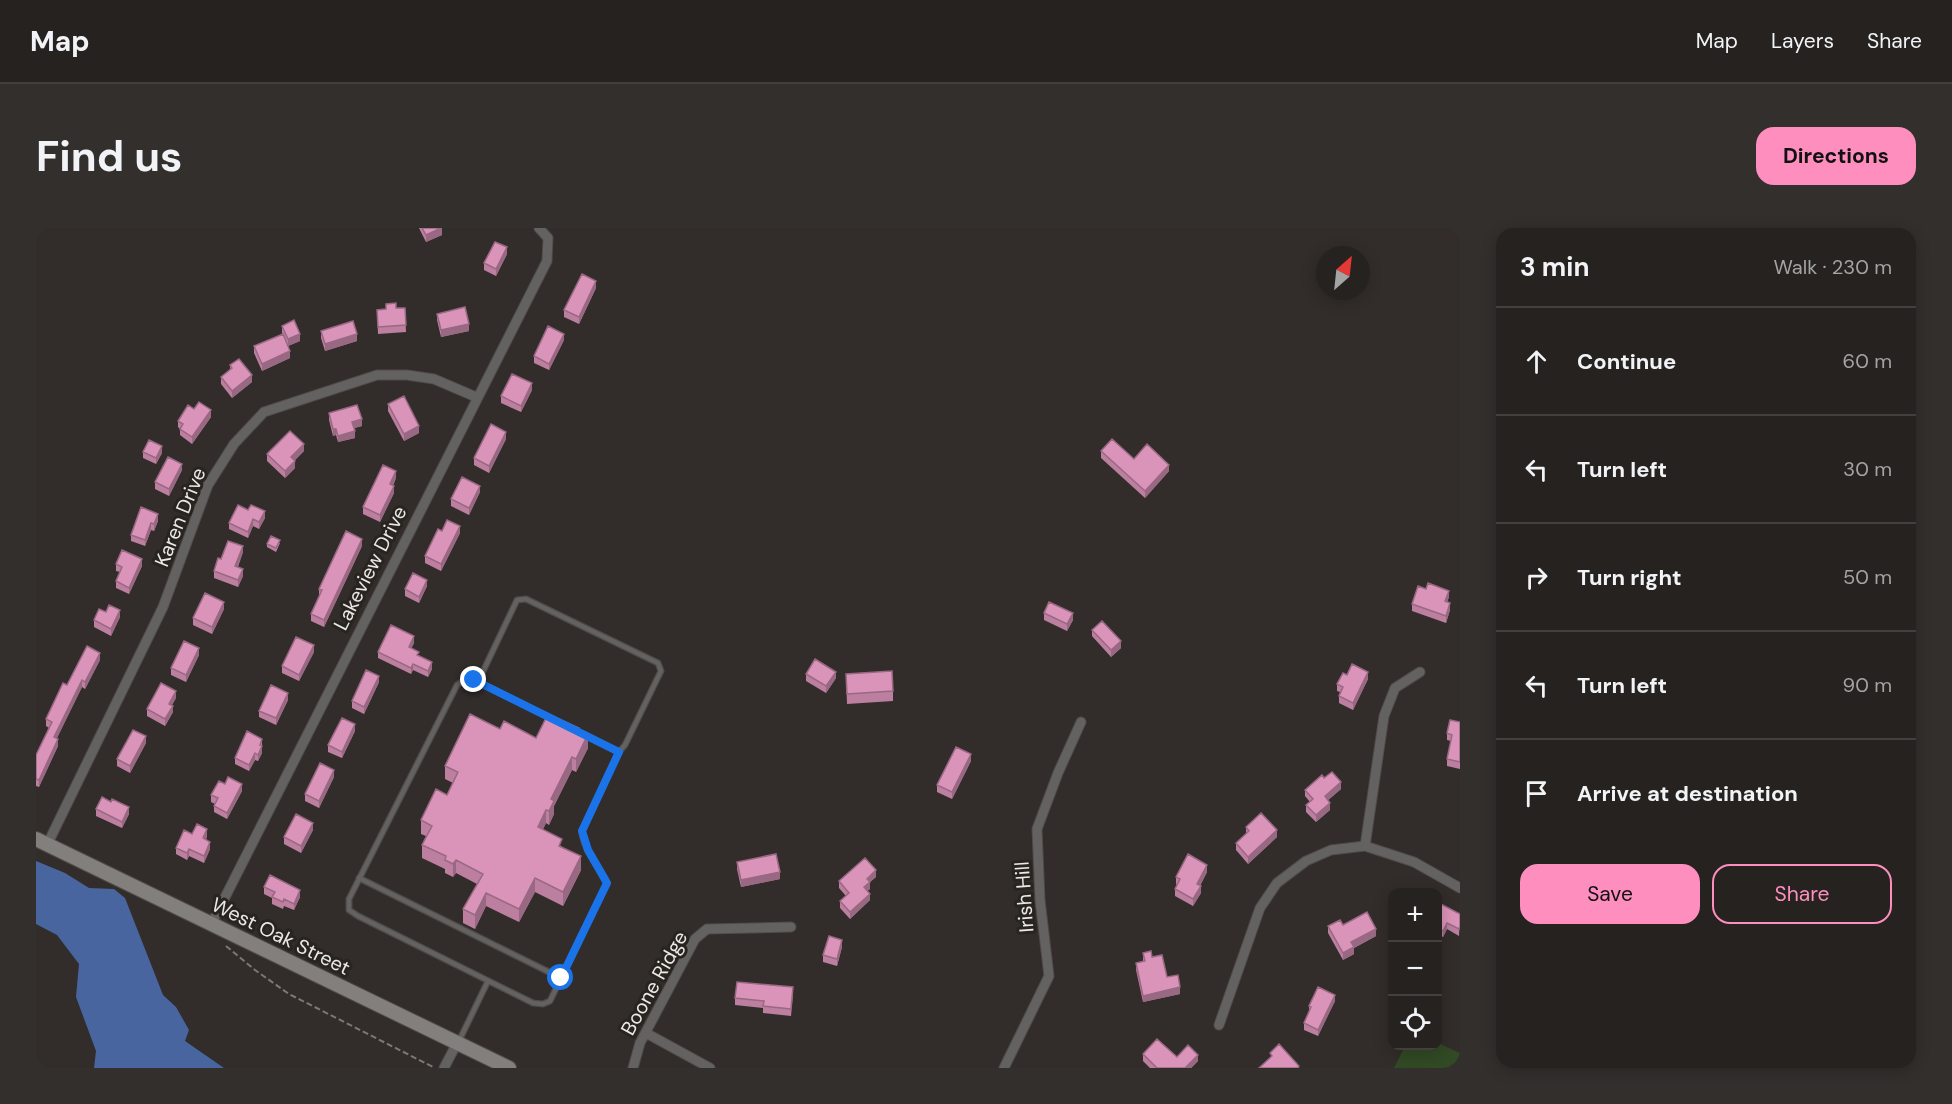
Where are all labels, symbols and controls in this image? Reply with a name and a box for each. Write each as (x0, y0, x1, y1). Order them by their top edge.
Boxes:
text: Map (30, 23, 90, 60)
text: Map (1696, 27, 1738, 55)
text: Layers (1771, 27, 1834, 55)
text: Share (1867, 27, 1922, 55)
button: Directions (1756, 127, 1916, 185)
text: Find us (36, 129, 182, 184)
north arrow (1316, 246, 1370, 300)
text: 3 min (1520, 250, 1589, 284)
text: Walk · 230 m (1773, 254, 1892, 280)
icon: ahead (1520, 345, 1553, 378)
text: Continue (1577, 347, 1676, 376)
text: 60 m (1843, 348, 1892, 374)
icon: left (1520, 453, 1553, 486)
text: Turn left (1577, 455, 1667, 484)
text: 30 m (1843, 456, 1892, 482)
street label: Karen Drive (148, 464, 212, 570)
street label: Lakeview Drive (328, 502, 412, 634)
icon: right (1520, 561, 1553, 594)
text: Turn right (1577, 563, 1682, 592)
text: 50 m (1843, 564, 1892, 590)
route end (460, 666, 486, 692)
icon: left (1520, 669, 1553, 702)
text: Turn left (1577, 671, 1667, 700)
text: 90 m (1843, 672, 1892, 698)
icon: arrive (1520, 777, 1553, 810)
text: Arrive at destination (1577, 779, 1798, 808)
street label: Irish Hill (1009, 861, 1039, 933)
button: Save (1520, 864, 1700, 924)
button: Share (1712, 864, 1892, 924)
map controls (1388, 888, 1442, 1050)
button: + (1388, 888, 1442, 942)
street label: West Oak Street (207, 891, 355, 981)
street label: Boone Ridge (615, 926, 693, 1040)
button: − (1388, 942, 1442, 996)
route start (547, 964, 573, 990)
button: locate (1388, 996, 1442, 1050)

